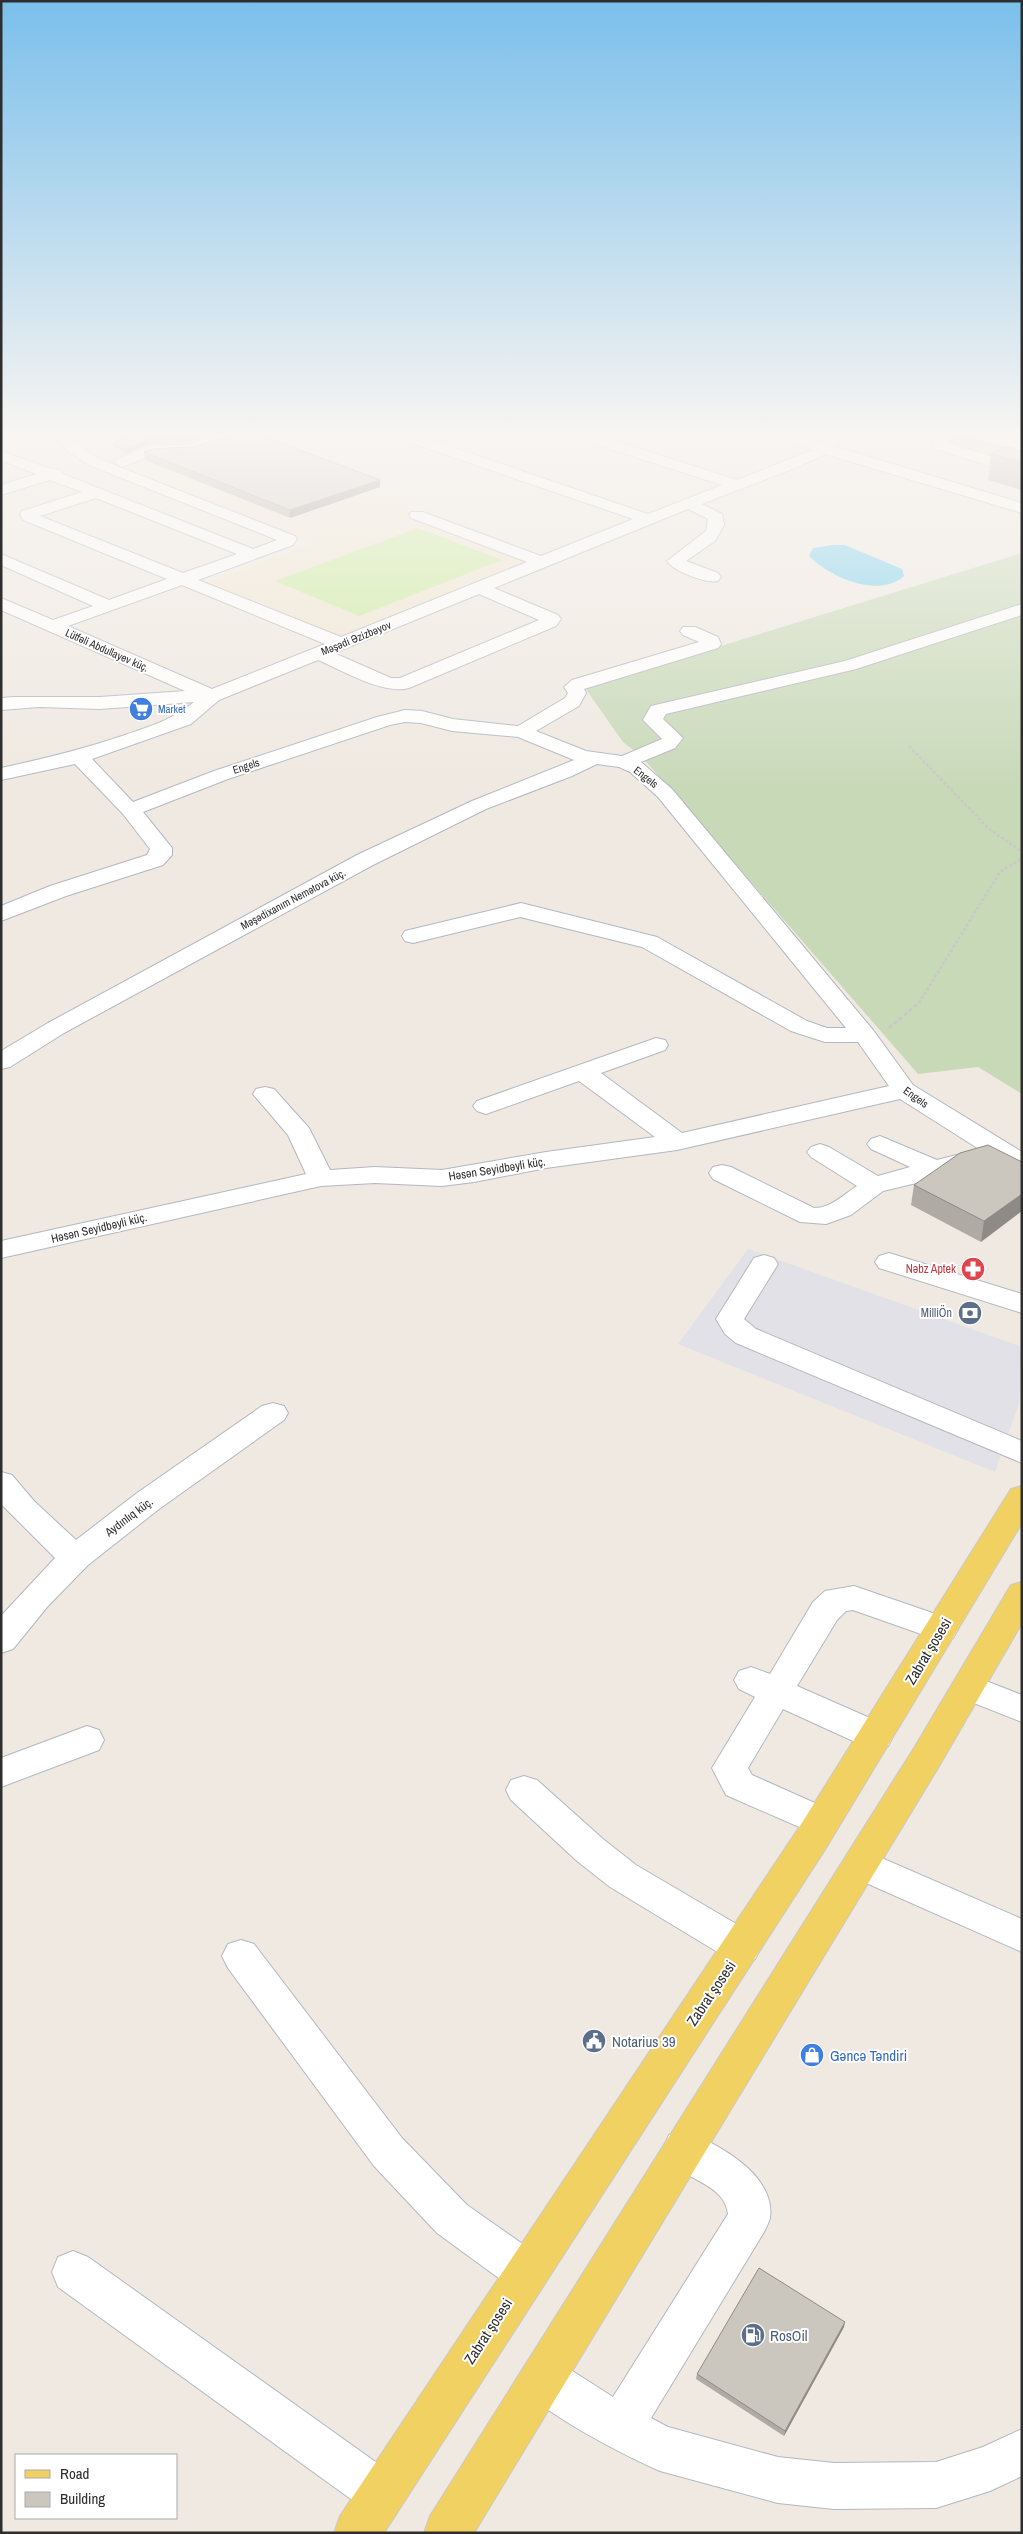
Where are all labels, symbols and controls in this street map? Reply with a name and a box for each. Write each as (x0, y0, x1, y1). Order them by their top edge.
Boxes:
street label: Məşədi Əzizbəyov (319, 617, 394, 658)
street label: Lütfəli Abdullayev küç. (63, 625, 151, 675)
supermarket icon: Market (128, 696, 154, 722)
place label: Market (158, 702, 186, 716)
street label: Engels (231, 755, 262, 777)
street label: Engels (631, 763, 662, 791)
street label: Məşədixanım Nemətova küç. (238, 865, 348, 933)
street label: Engels (901, 1083, 932, 1111)
street label: Həsən Seyidbəyli küç. (447, 1153, 547, 1185)
street label: Həsən Seyidbəyli küç. (49, 1209, 149, 1247)
pharmacy icon: Nəbz Aptek (960, 1256, 986, 1282)
place label: Nəbz Aptek (906, 1261, 956, 1277)
bank icon: MilliÖn (957, 1300, 983, 1326)
place label: MilliÖn (921, 1304, 952, 1321)
street label: Aydınlıq küç. (101, 1494, 156, 1541)
street label: Zabrat şosesi (900, 1614, 956, 1688)
street label: Zabrat şosesi (681, 1956, 741, 2030)
public building icon: Notarius 39 (581, 2028, 607, 2054)
place label: Notarius 39 (612, 2031, 676, 2052)
shop icon: Gəncə Təndiri (799, 2042, 825, 2068)
place label: Gəncə Təndiri (830, 2045, 907, 2066)
street label: Zabrat şosesi (459, 2294, 517, 2368)
fuel station icon: RosOil (740, 2322, 766, 2348)
place label: RosOil (770, 2325, 808, 2346)
legend (15, 2454, 178, 2519)
text: Road (60, 2463, 89, 2484)
text: Building (60, 2488, 105, 2509)

